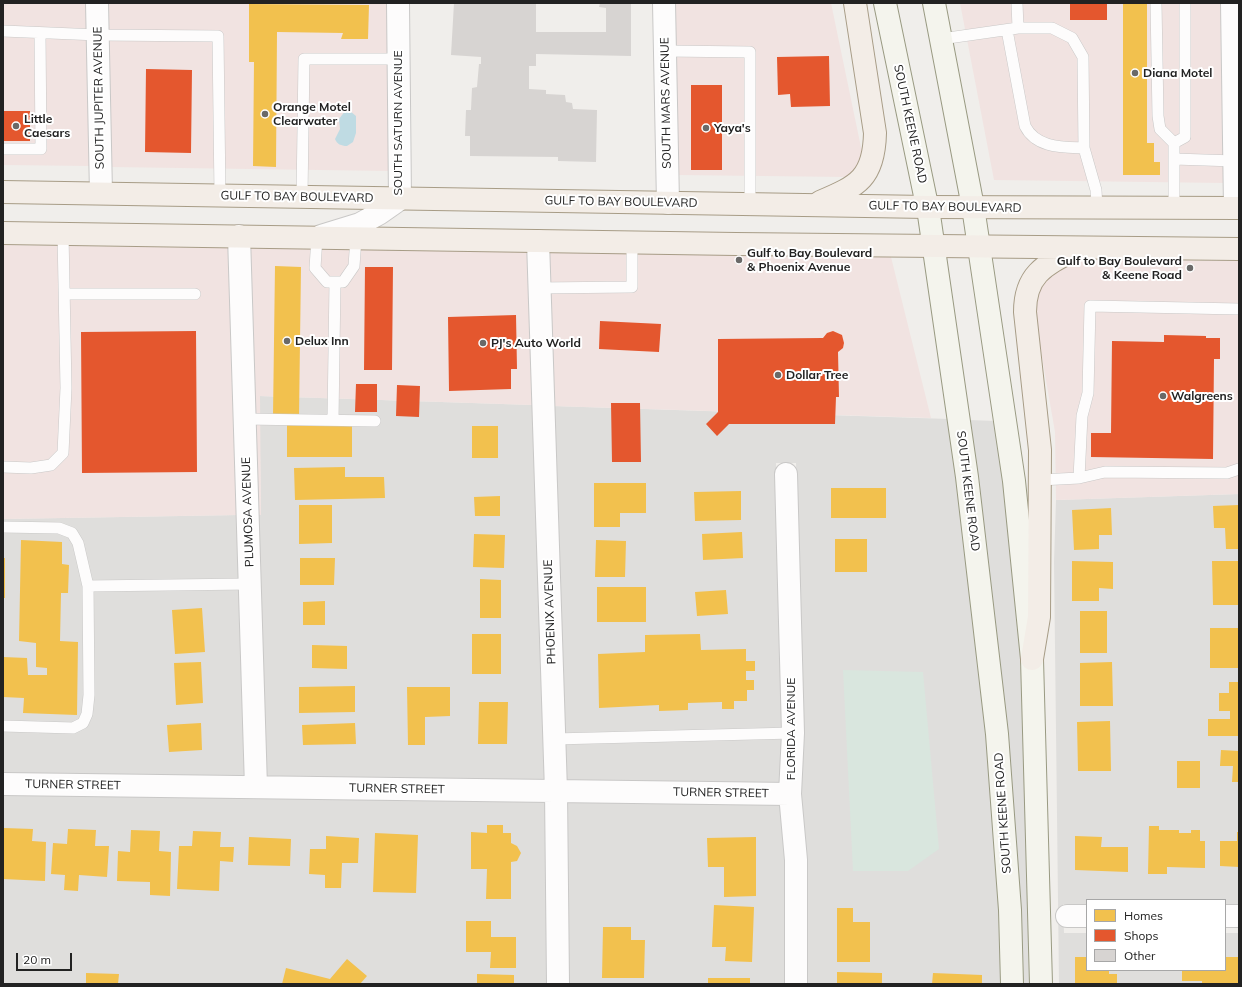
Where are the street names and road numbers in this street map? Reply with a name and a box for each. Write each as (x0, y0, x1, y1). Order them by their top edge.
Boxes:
street label: SOUTH JUPITER AVENUE (91, 26, 107, 170)
street label: SOUTH MARS AVENUE (658, 37, 674, 169)
street label: SOUTH SATURN AVENUE (391, 50, 405, 196)
street label: SOUTH KEENE ROAD (890, 63, 930, 185)
street label: GULF TO BAY BOULEVARD (220, 188, 374, 206)
street label: GULF TO BAY BOULEVARD (544, 193, 698, 211)
street label: GULF TO BAY BOULEVARD (868, 198, 1022, 216)
street label: SOUTH KEENE ROAD (953, 430, 983, 552)
street label: PLUMOSA AVENUE (239, 457, 257, 567)
street label: PHOENIX AVENUE (541, 559, 559, 665)
street label: FLORIDA AVENUE (784, 678, 798, 780)
street label: SOUTH KEENE ROAD (992, 752, 1014, 874)
street label: TURNER STREET (25, 777, 121, 793)
street label: TURNER STREET (349, 781, 445, 797)
street label: TURNER STREET (673, 785, 769, 801)

